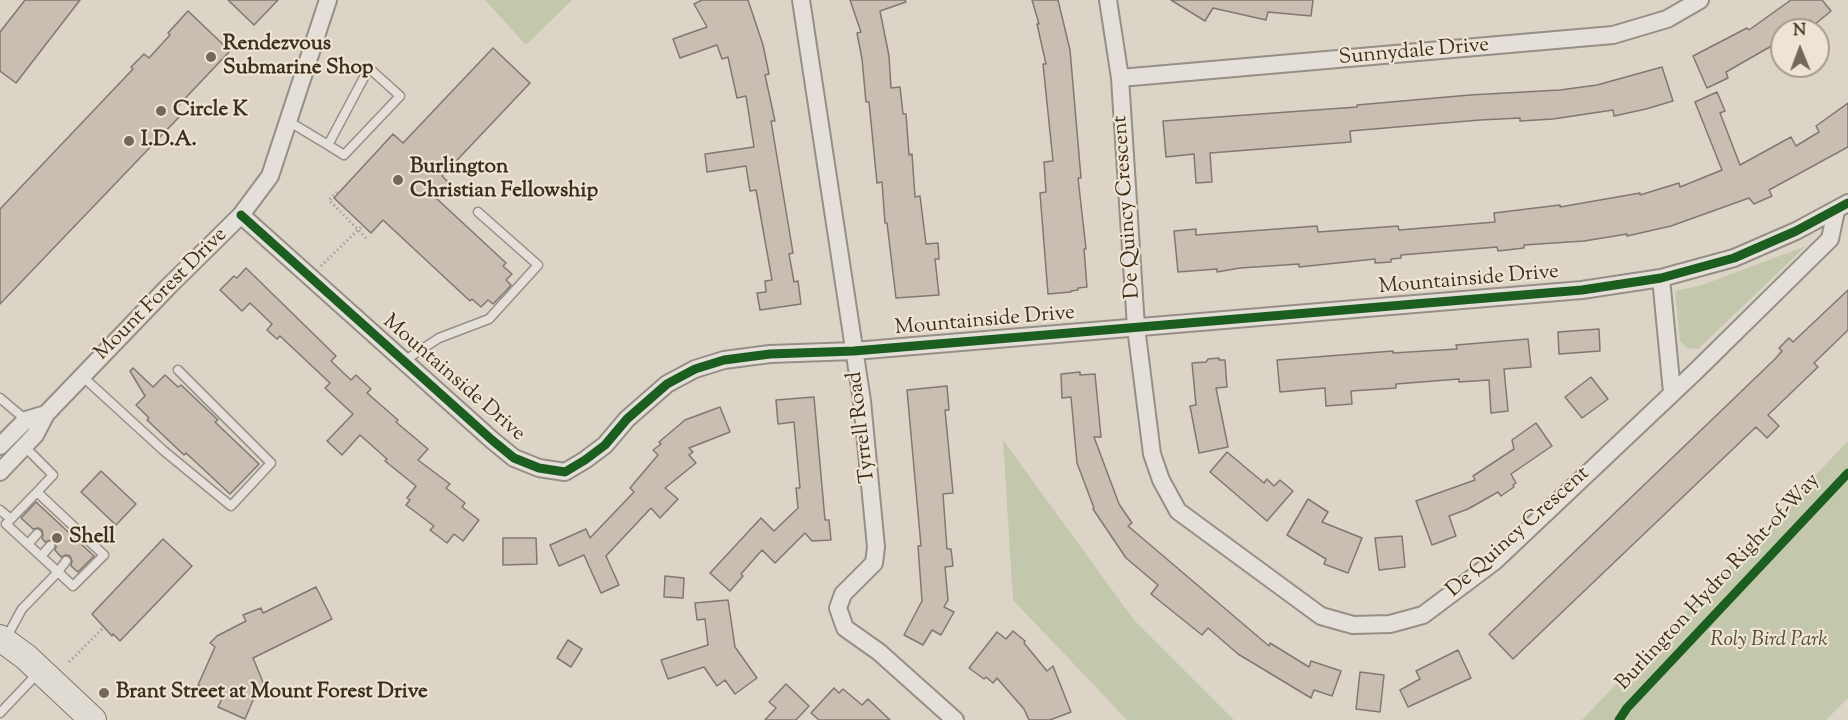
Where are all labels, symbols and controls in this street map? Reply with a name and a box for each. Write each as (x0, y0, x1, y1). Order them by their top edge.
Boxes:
north arrow (1770, 18, 1830, 78)
text: N (1793, 20, 1806, 43)
place label: Rendezvous Submarine Shop (223, 32, 374, 82)
street label: Sunnydale Drive (1338, 34, 1490, 72)
marker: Rendezvous Submarine Shop (204, 50, 218, 64)
place label: Circle K (173, 98, 248, 124)
marker: Circle K (154, 104, 168, 118)
street label: De Quincy Crescent (1109, 114, 1147, 300)
place label: I.D.A. (141, 128, 197, 154)
marker: I.D.A. (122, 134, 136, 148)
place label: Burlington Christian Fellowship (410, 155, 598, 205)
marker: Burlington Christian Fellowship (391, 173, 405, 187)
street label: Mount Forest Drive (90, 223, 234, 367)
street label: Mountainside Drive (1378, 261, 1560, 301)
street label: Mountainside Drive (894, 302, 1076, 342)
street label: Mountainside Drive (377, 310, 529, 448)
street label: Tyrrell Road (844, 370, 882, 484)
street label: De Quincy Crescent (1442, 462, 1596, 604)
street label: Burlington Hydro Right-of-Way (1612, 469, 1826, 697)
place label: Shell (69, 525, 115, 551)
marker: Shell (50, 531, 64, 545)
park label: Roly Bird Park (1710, 628, 1828, 654)
place label: Brant Street at Mount Forest Drive (116, 680, 428, 706)
marker: Brant Street at Mount Forest Drive (97, 686, 111, 700)

